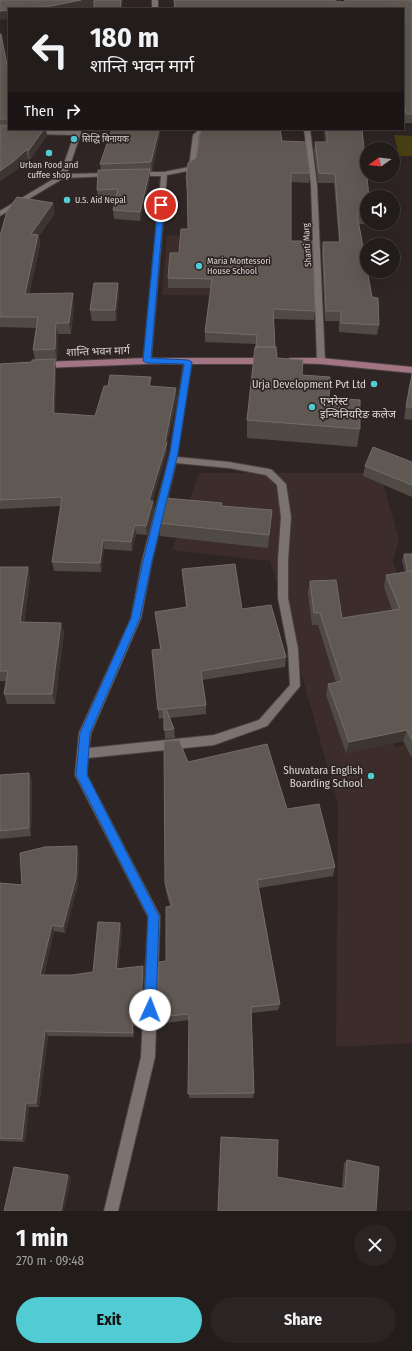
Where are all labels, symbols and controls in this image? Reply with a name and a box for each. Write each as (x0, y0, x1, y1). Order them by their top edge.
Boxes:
text: 180 m (90, 21, 159, 54)
icon: left (24, 24, 76, 76)
text: शान्ति भवन मार्ग (90, 55, 194, 77)
icon: right (62, 100, 84, 122)
text: Then (24, 102, 54, 120)
place label: सिद्धि बिनायक (82, 133, 130, 144)
marker: सिद्धि बिनायक (69, 134, 79, 144)
north arrow (360, 142, 400, 182)
map controls (360, 142, 400, 278)
marker: Urban Food and cuffee shop (44, 148, 54, 158)
place label: Urban Food and cuffee shop (20, 160, 78, 180)
pin (144, 188, 178, 222)
button: sound (360, 190, 400, 230)
icon: arrive (150, 194, 172, 216)
marker: U.S. Aid Nepal (62, 195, 72, 205)
place label: U.S. Aid Nepal (75, 195, 126, 205)
street label: Shanti Marg (301, 222, 313, 267)
button: layers (360, 238, 400, 278)
place label: Maria Montessori House School (207, 256, 271, 276)
marker: Maria Montessori House School (194, 261, 204, 271)
street label: शान्ति भवन मार्ग (66, 344, 131, 359)
place label: Urja Development Pvt Ltd (252, 378, 366, 391)
marker: Urja Development Pvt Ltd (369, 379, 379, 389)
place label: एभरेस्ट इन्जिनियरिङ कलेज (320, 395, 397, 421)
marker: एभरेस्ट इन्जिनियरिङ कलेज (307, 402, 317, 412)
place label: Shuvatara English Boarding School (283, 764, 363, 790)
marker: Shuvatara English Boarding School (366, 771, 376, 781)
position arrow (129, 989, 171, 1031)
text: 1 min (16, 1224, 68, 1252)
button: close (354, 1224, 396, 1266)
text: 270 m · 09:48 (16, 1253, 84, 1268)
button: Exit (16, 1297, 202, 1343)
button: Share (210, 1297, 396, 1343)

